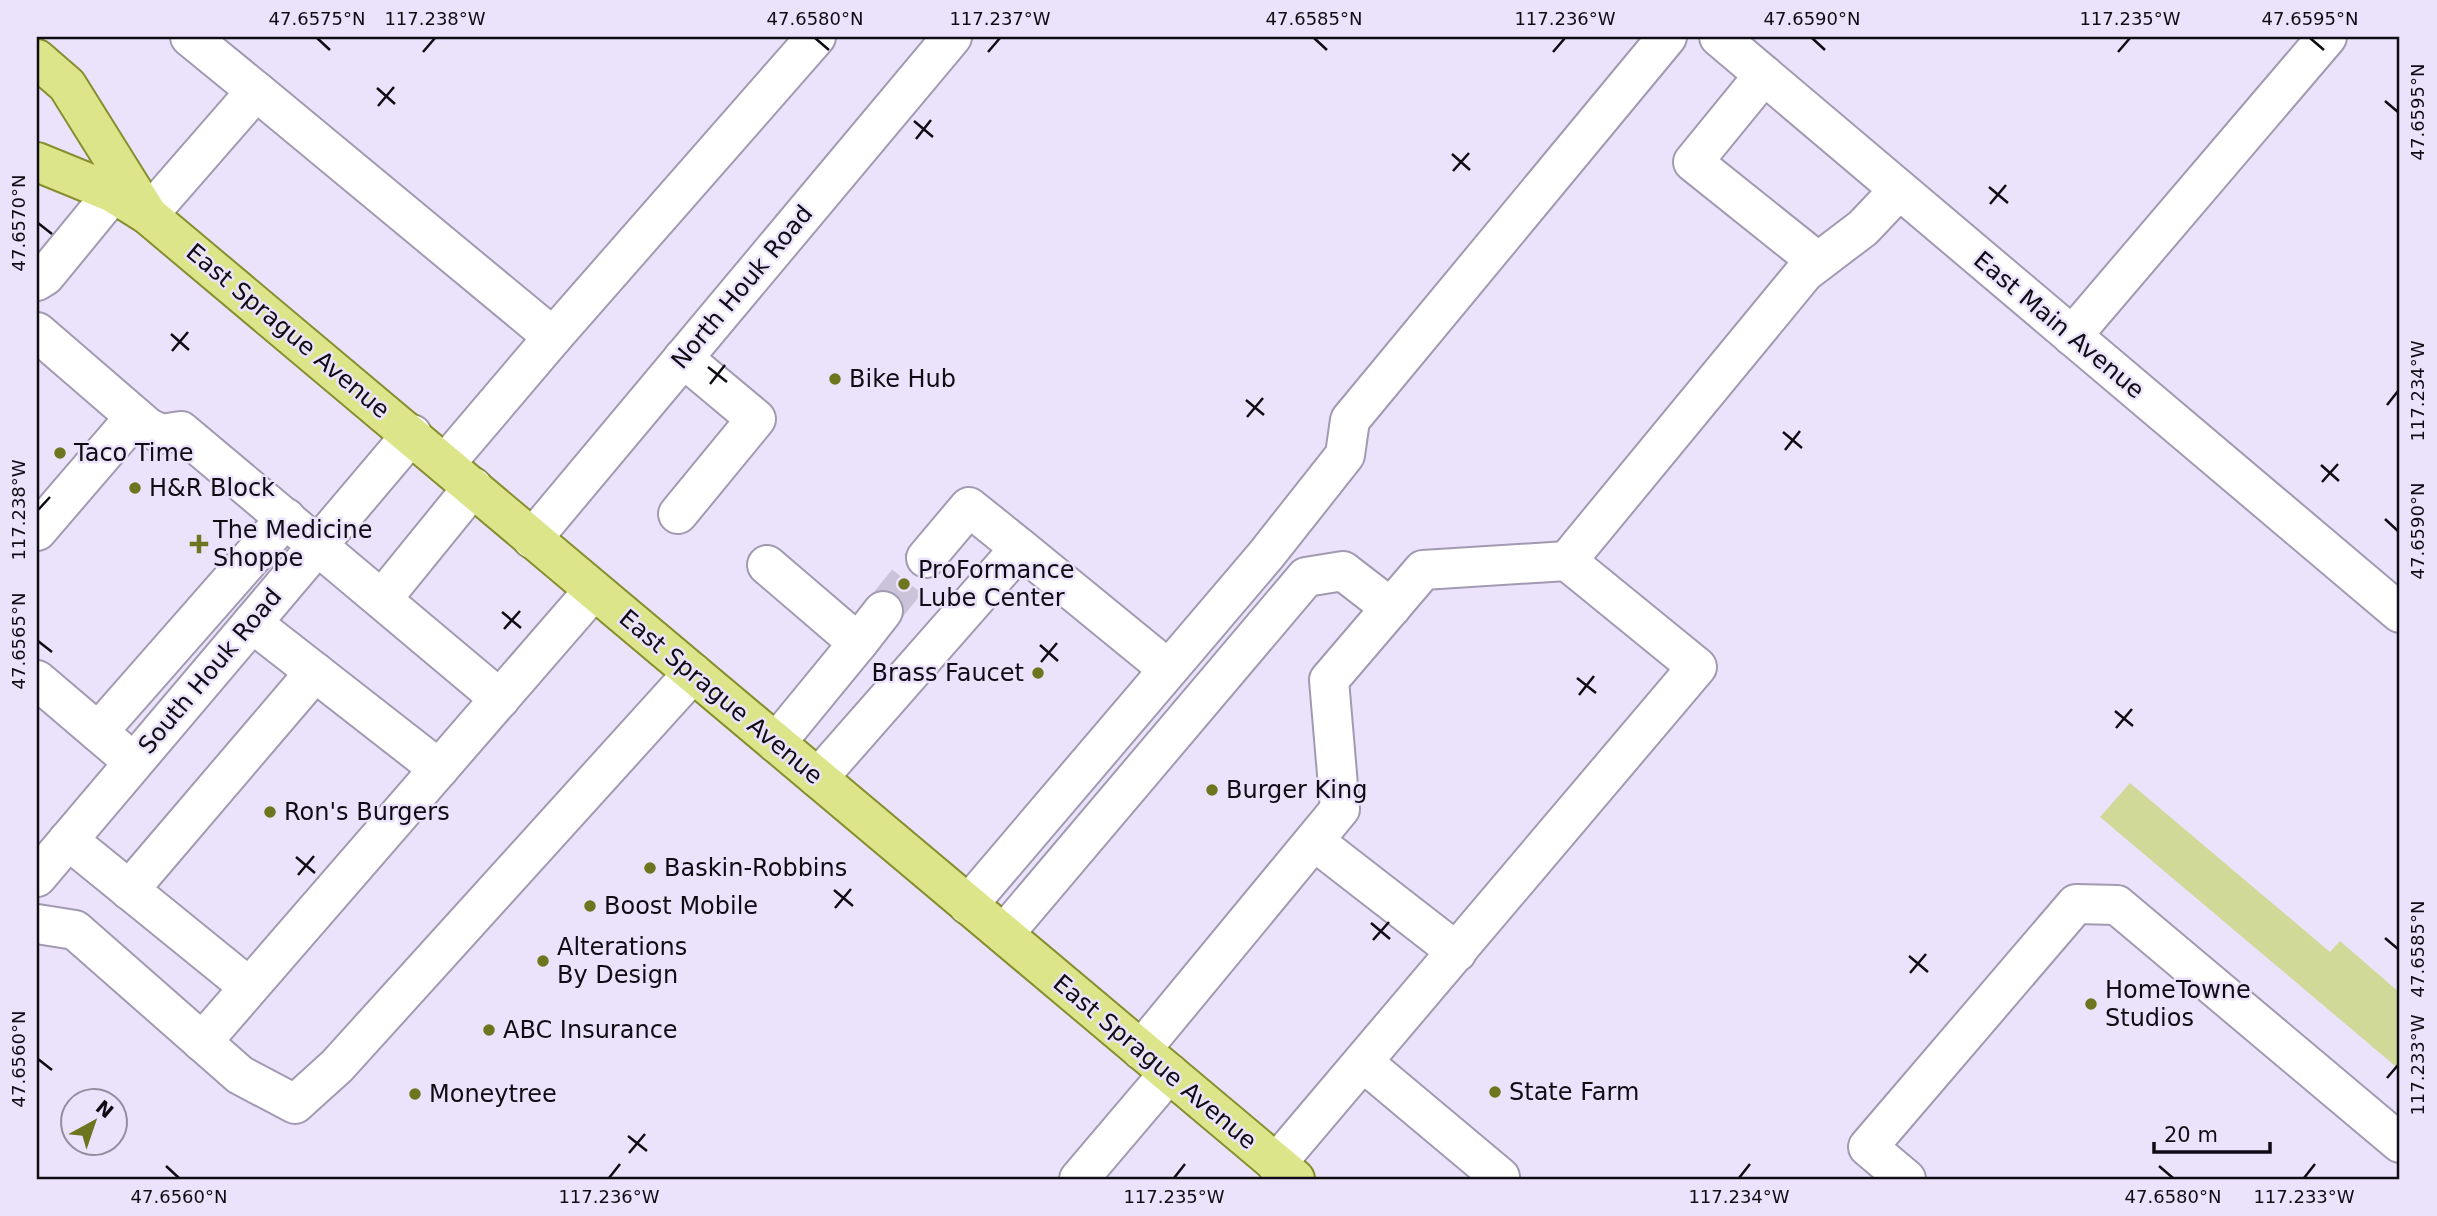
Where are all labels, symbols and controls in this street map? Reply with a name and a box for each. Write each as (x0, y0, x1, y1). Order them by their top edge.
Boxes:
text: 47.6575°N (269, 8, 365, 29)
text: 117.238°W (384, 8, 486, 29)
text: 47.6580°N (767, 8, 863, 29)
text: 117.237°W (949, 8, 1051, 29)
text: 47.6585°N (1266, 8, 1362, 29)
text: 117.236°W (1514, 8, 1616, 29)
text: 47.6590°N (1764, 8, 1860, 29)
text: 117.235°W (2079, 8, 2181, 29)
text: 47.6595°N (2262, 8, 2358, 29)
text: 47.6595°N (2407, 64, 2428, 160)
text: 47.6570°N (8, 175, 29, 271)
street label: North Houk Road (666, 200, 818, 374)
street label: East Sprague Avenue (181, 238, 395, 424)
street label: East Main Avenue (1968, 246, 2150, 404)
text: 117.234°W (2407, 340, 2428, 442)
place label: Bike Hub (849, 365, 956, 393)
marker: Bike Hub (827, 371, 843, 387)
place label: Taco Time (73, 439, 194, 467)
marker: Taco Time (52, 445, 68, 461)
text: 117.238°W (8, 459, 29, 561)
place label: H&R Block (149, 474, 275, 502)
marker: H&R Block (127, 480, 143, 496)
text: 47.6590°N (2407, 483, 2428, 579)
place label: The Medicine Shoppe (212, 516, 372, 572)
marker: The Medicine Shoppe (191, 536, 207, 552)
place label: ProFormance Lube Center (918, 556, 1074, 612)
marker: ProFormance Lube Center (896, 576, 912, 592)
street label: South Houk Road (133, 583, 287, 759)
text: 47.6565°N (8, 593, 29, 689)
street label: East Sprague Avenue (614, 604, 828, 790)
place label: Brass Faucet (871, 659, 1024, 687)
marker: Brass Faucet (1030, 665, 1046, 681)
place label: Burger King (1226, 776, 1367, 804)
marker: Burger King (1204, 782, 1220, 798)
place label: Ron's Burgers (284, 798, 450, 826)
marker: Ron's Burgers (262, 804, 278, 820)
place label: Baskin-Robbins (664, 854, 847, 882)
marker: Baskin-Robbins (642, 860, 658, 876)
place label: Boost Mobile (604, 892, 758, 920)
marker: Boost Mobile (582, 898, 598, 914)
text: 47.6585°N (2407, 901, 2428, 997)
place label: Alterations By Design (557, 933, 687, 989)
marker: Alterations By Design (535, 953, 551, 969)
street label: East Sprague Avenue (1048, 969, 1262, 1155)
place label: HomeTowne Studios (2105, 976, 2251, 1032)
marker: HomeTowne Studios (2083, 996, 2099, 1012)
text: 47.6560°N (8, 1011, 29, 1107)
text: 117.233°W (2407, 1014, 2428, 1116)
place label: ABC Insurance (503, 1016, 678, 1044)
marker: ABC Insurance (481, 1022, 497, 1038)
place label: State Farm (1509, 1078, 1639, 1106)
place label: Moneytree (429, 1080, 557, 1108)
marker: State Farm (1487, 1084, 1503, 1100)
north arrow (60, 1086, 130, 1156)
marker: Moneytree (407, 1086, 423, 1102)
text: N (92, 1095, 118, 1123)
scale bar (2154, 1111, 2269, 1155)
text: 20 m (2164, 1123, 2218, 1147)
text: 47.6560°N (131, 1186, 227, 1207)
text: 117.236°W (558, 1186, 660, 1207)
text: 117.235°W (1123, 1186, 1225, 1207)
text: 117.234°W (1688, 1186, 1790, 1207)
text: 47.6580°N (2125, 1186, 2221, 1207)
text: 117.233°W (2253, 1186, 2355, 1207)

